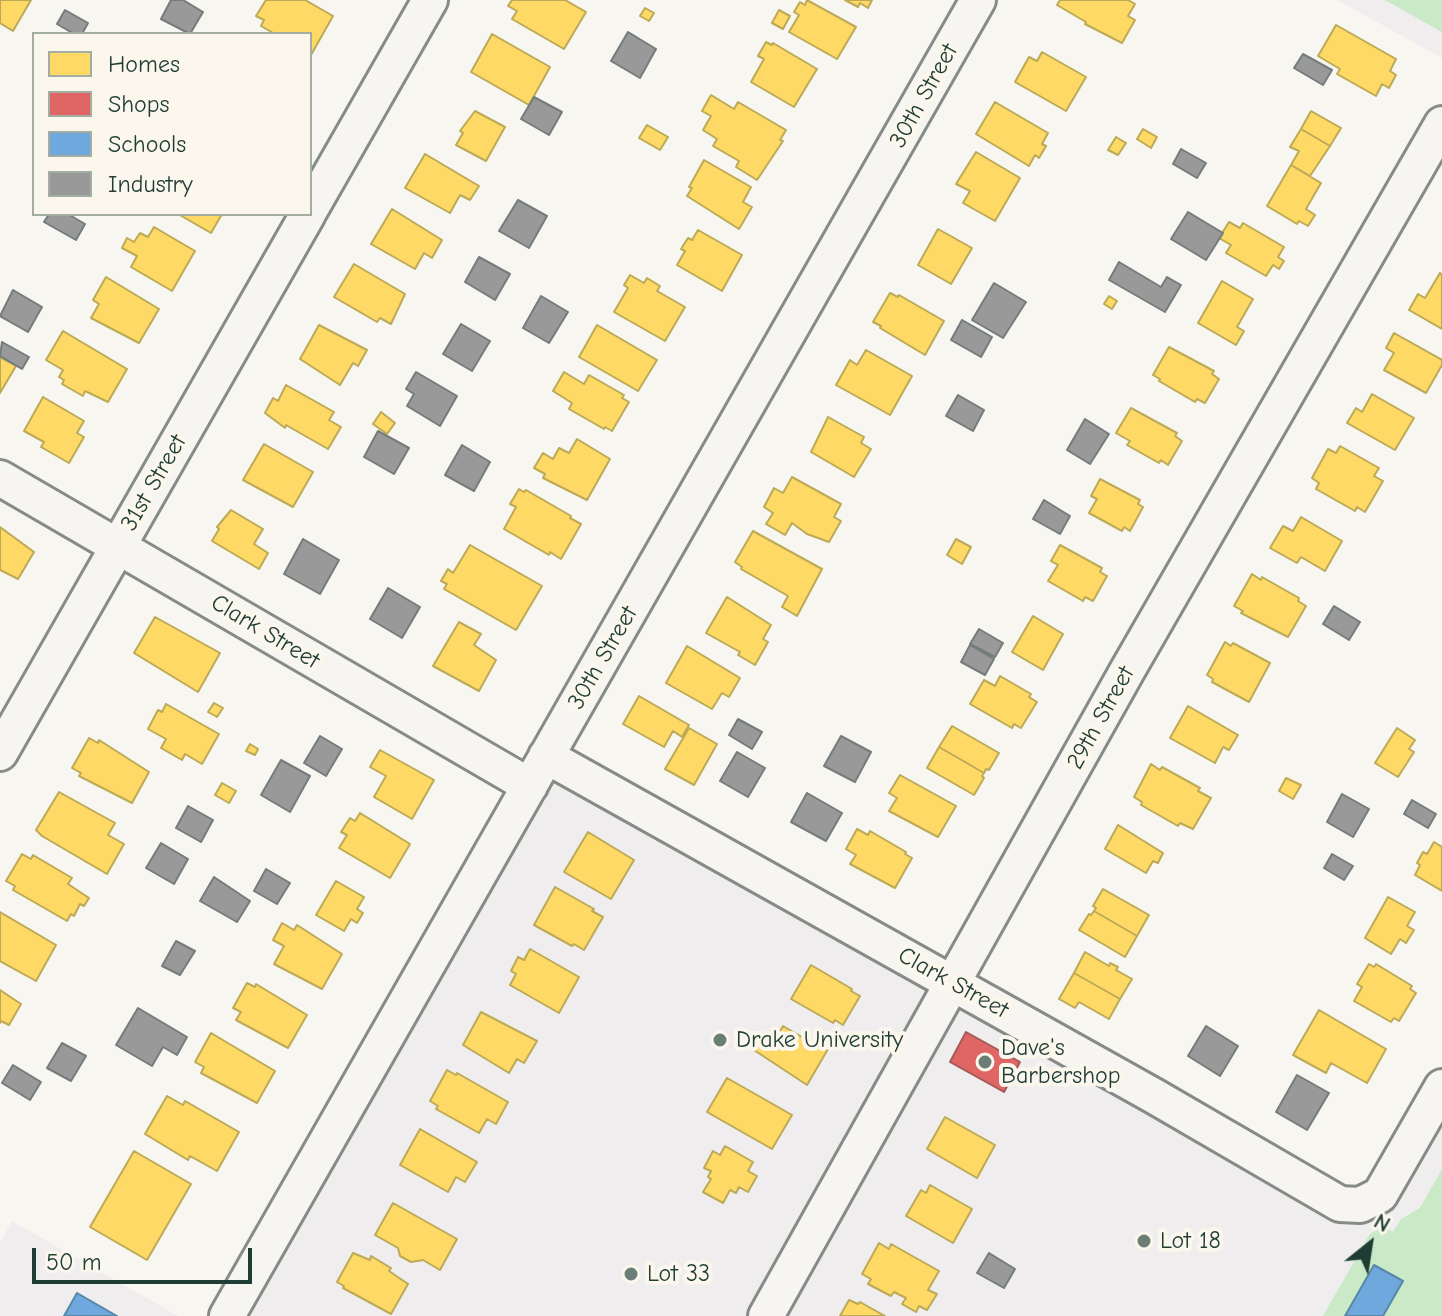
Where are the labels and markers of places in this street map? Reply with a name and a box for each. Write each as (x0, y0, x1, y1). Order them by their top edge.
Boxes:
place label: Drake University (736, 1026, 903, 1054)
marker: Drake University (711, 1031, 729, 1049)
place label: Dave's Barbershop (1001, 1034, 1120, 1090)
marker: Dave's Barbershop (976, 1053, 994, 1071)
place label: Lot 18 (1160, 1227, 1221, 1255)
marker: Lot 18 (1135, 1232, 1153, 1250)
place label: Lot 33 (647, 1260, 710, 1288)
marker: Lot 33 (622, 1265, 640, 1283)

